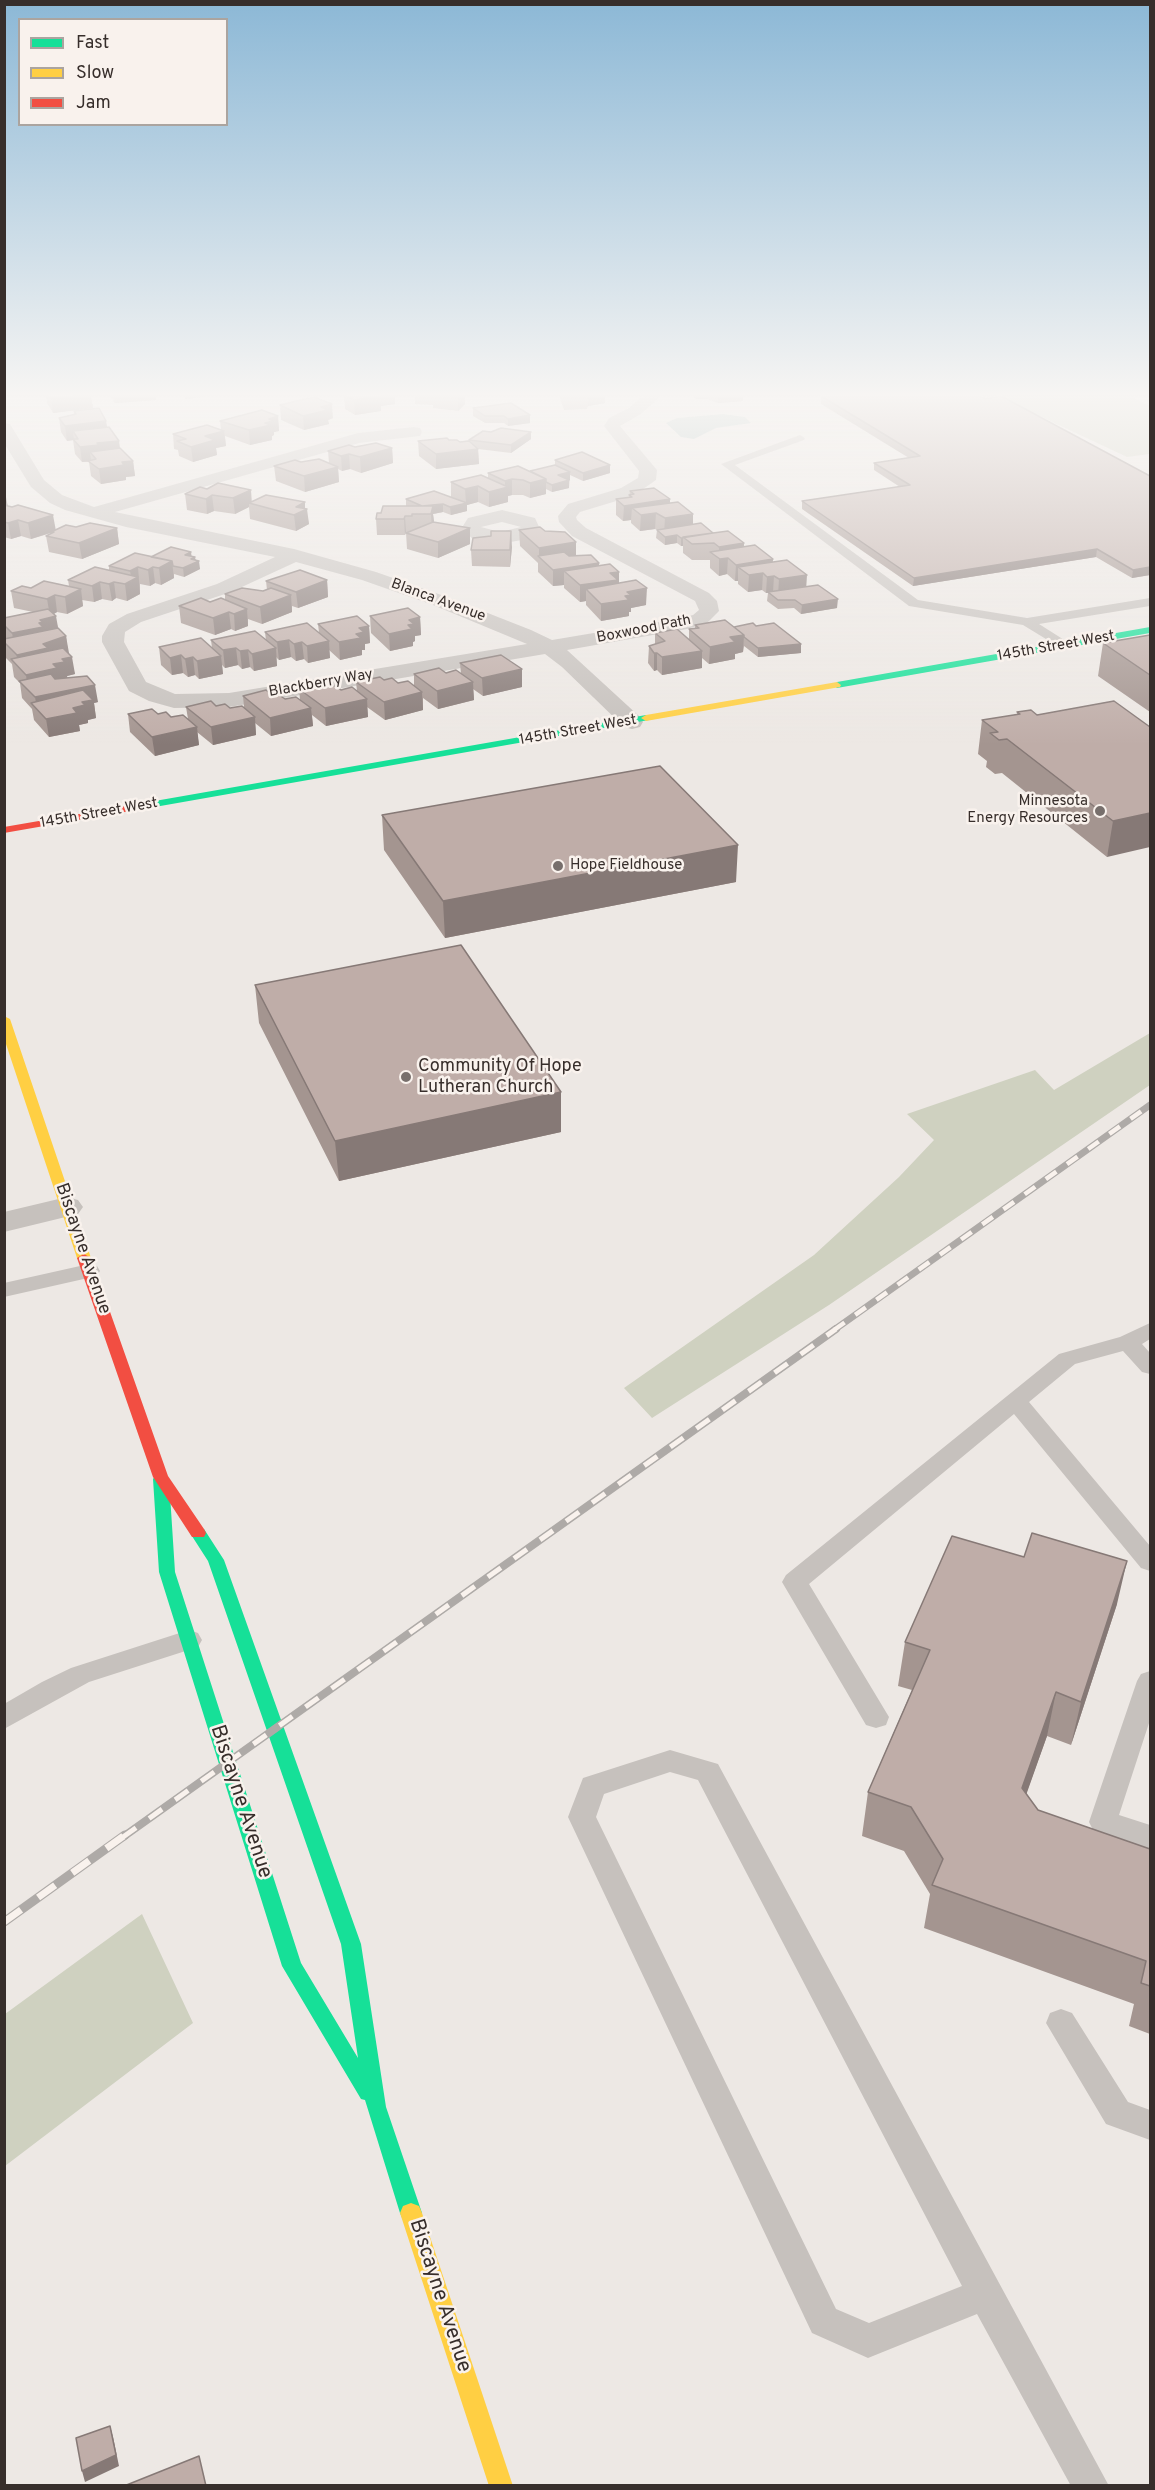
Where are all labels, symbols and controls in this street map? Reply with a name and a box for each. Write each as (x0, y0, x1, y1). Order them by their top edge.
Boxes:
legend (18, 18, 228, 126)
text: Fast (76, 32, 109, 55)
text: Slow (76, 62, 114, 85)
text: Jam (76, 92, 111, 115)
street label: Blanca Avenue (388, 576, 488, 626)
street label: Boxwood Path (595, 612, 693, 648)
street label: 145th Street West (996, 628, 1116, 666)
street label: Blackberry Way (268, 666, 374, 702)
street label: 145th Street West (518, 712, 638, 750)
place label: Minnesota Energy Resources (967, 793, 1088, 828)
street label: 145th Street West (39, 795, 159, 833)
marker: Minnesota Energy Resources (1093, 804, 1107, 818)
place label: Hope Fieldhouse (570, 857, 682, 875)
marker: Hope Fieldhouse (551, 859, 565, 873)
place label: Community Of Hope Lutheran Church (418, 1056, 582, 1098)
marker: Community Of Hope Lutheran Church (399, 1070, 413, 1084)
street label: Biscayne Avenue (49, 1181, 115, 1317)
street label: Biscayne Avenue (203, 1722, 277, 1882)
street label: Biscayne Avenue (402, 2216, 476, 2376)

